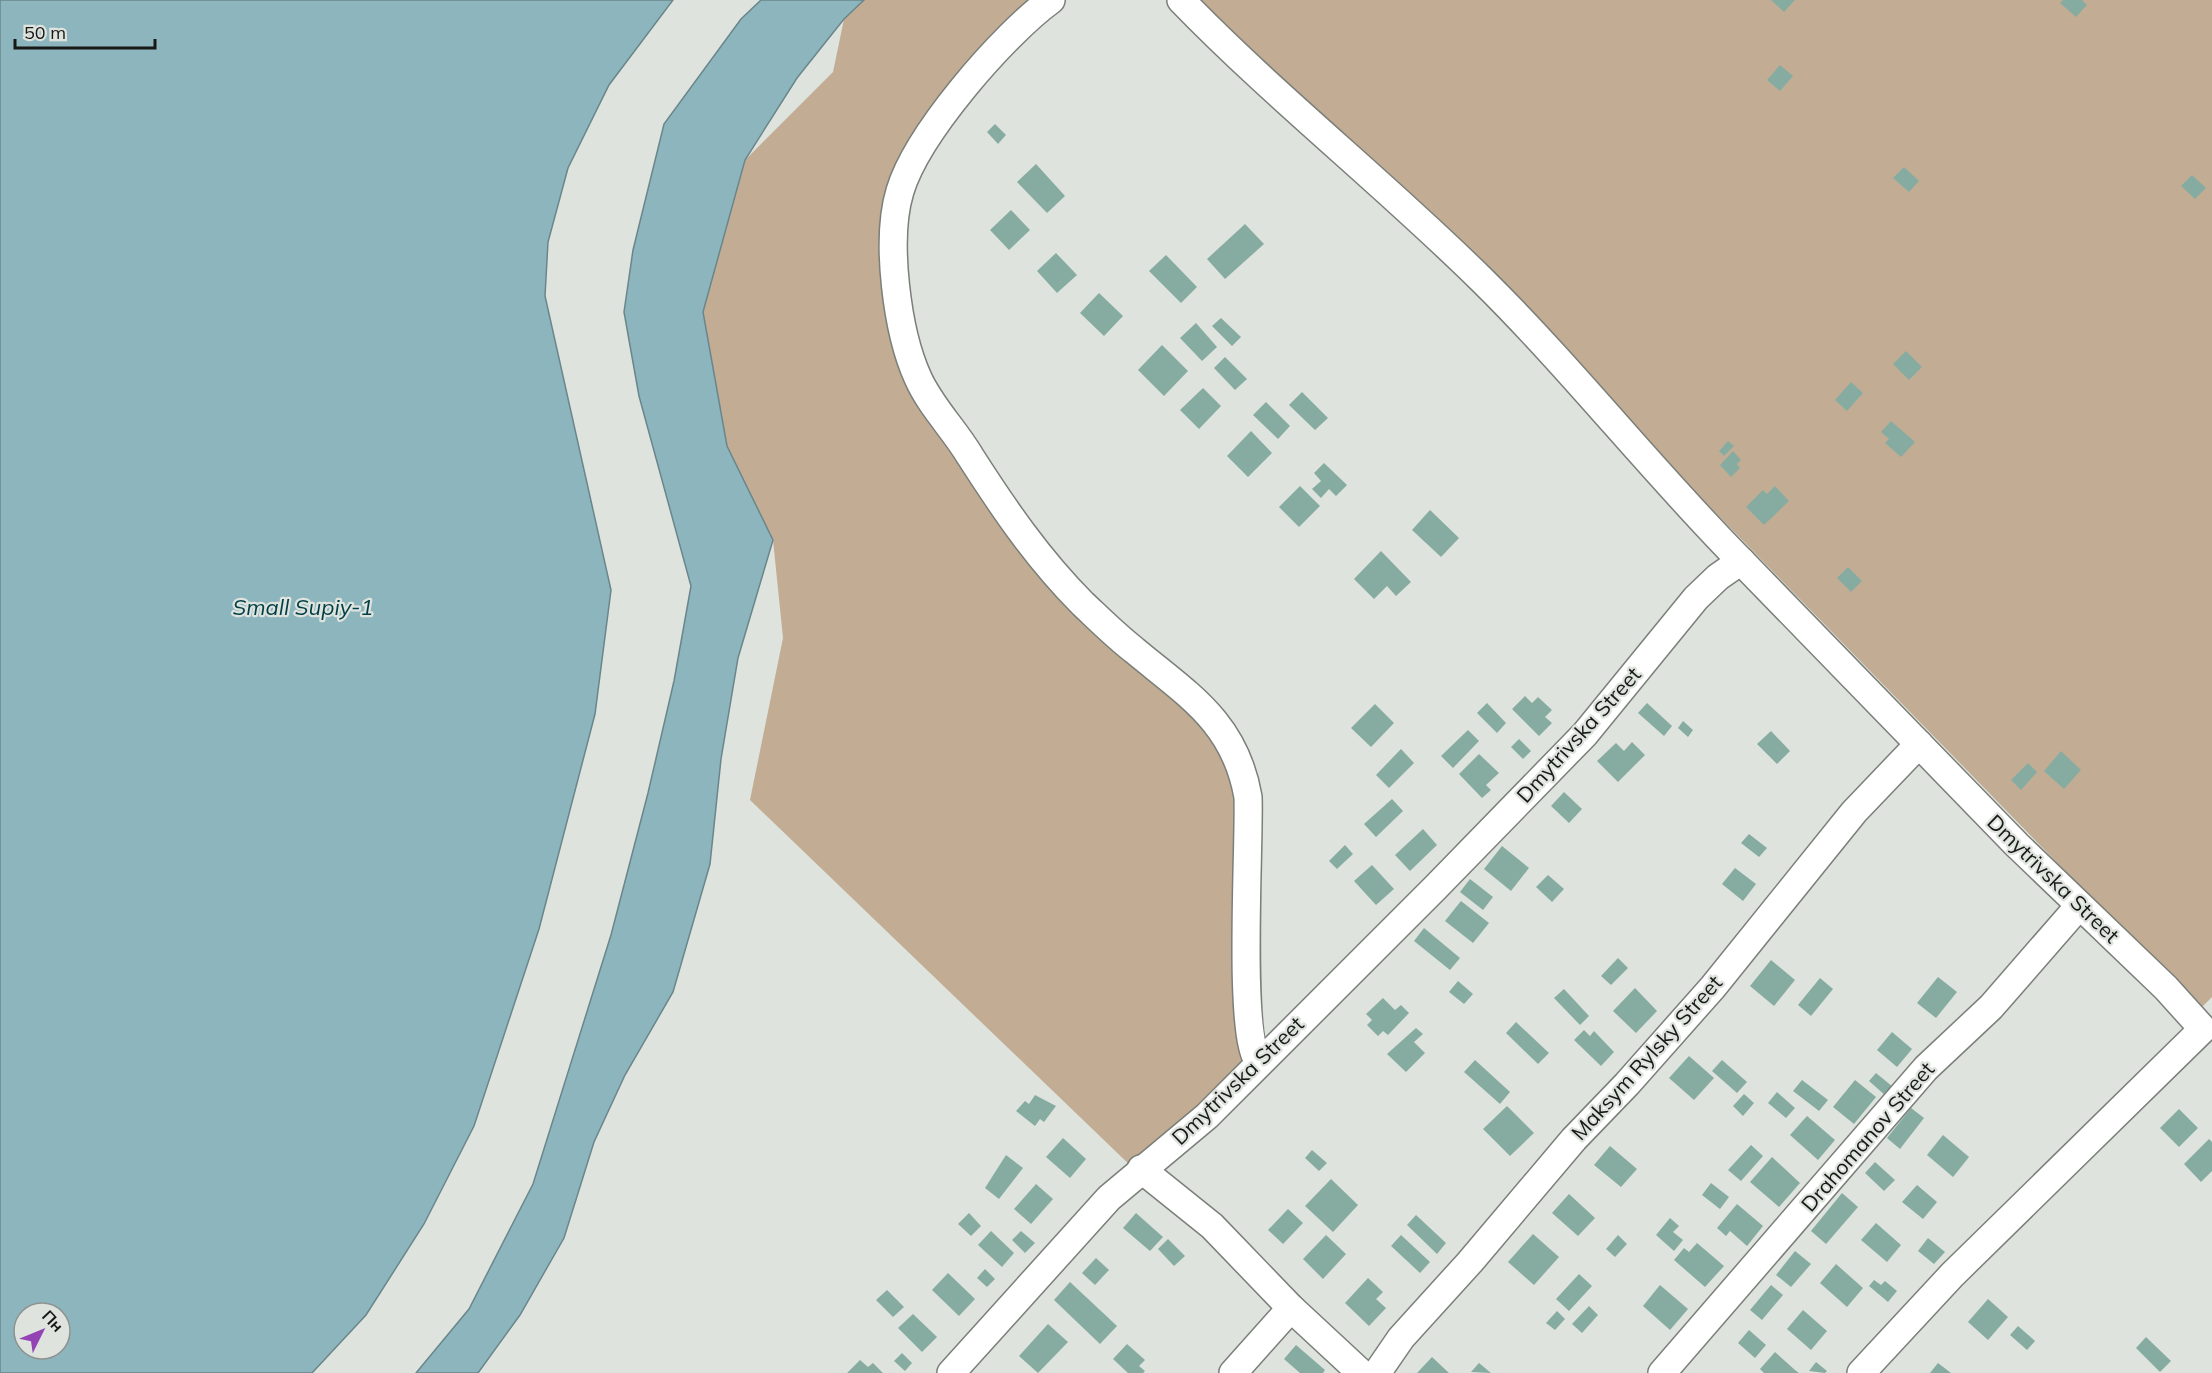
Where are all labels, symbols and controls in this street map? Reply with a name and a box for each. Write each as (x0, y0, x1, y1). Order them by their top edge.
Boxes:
scale bar (15, 12, 154, 50)
text: 50 m (24, 21, 66, 44)
water label: Small Supiy-1 (232, 593, 374, 621)
street label: Dmytrivska Street (1511, 661, 1646, 808)
street label: Dmytrivska Street (1982, 809, 2125, 948)
street label: Maksym Rylsky Street (1565, 970, 1727, 1145)
street label: Dmytrivska Street (1166, 1011, 1309, 1150)
street label: Drahomanov Street (1795, 1056, 1939, 1217)
north arrow (12, 1301, 72, 1361)
text: Пн (38, 1306, 68, 1336)

